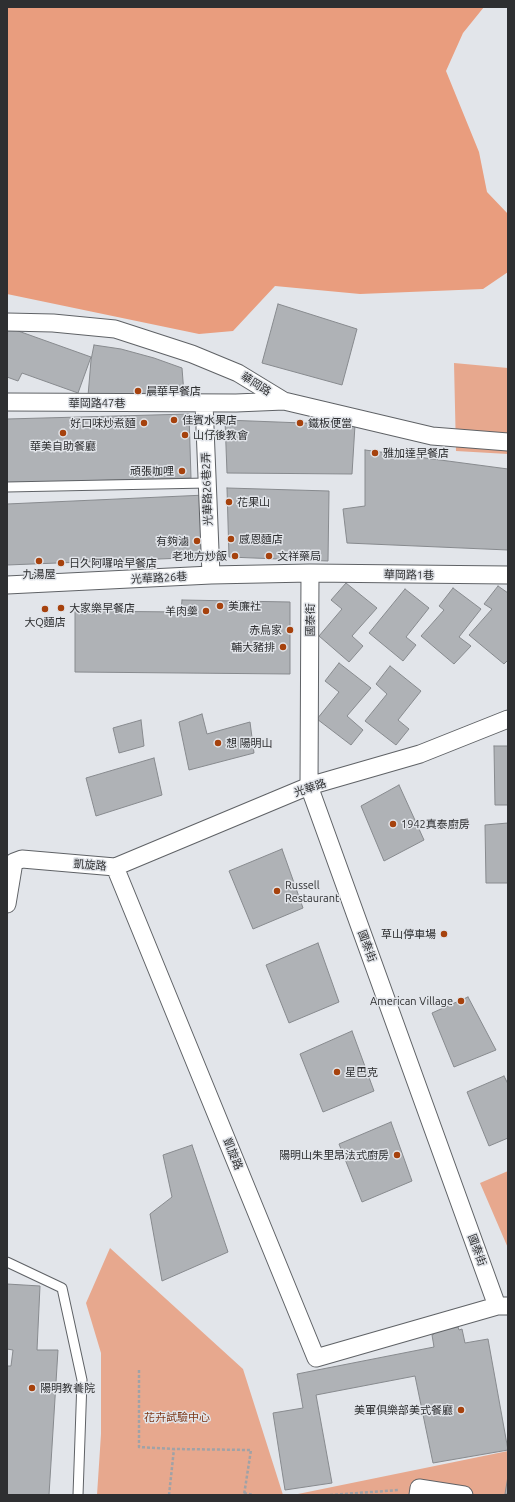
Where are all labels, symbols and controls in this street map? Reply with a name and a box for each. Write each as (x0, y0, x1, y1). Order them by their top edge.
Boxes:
street label: 華岡路 (239, 370, 273, 398)
place label: 晨華早餐店 (146, 384, 201, 398)
marker: 晨華早餐店 (133, 386, 143, 396)
street label: 華岡路47巷 (69, 396, 125, 410)
place label: 佳賓水果店 (182, 413, 237, 427)
marker: 佳賓水果店 (169, 415, 179, 425)
place label: 好口味炒煮麵 (70, 416, 136, 430)
place label: 鐵板便當 (308, 416, 352, 430)
marker: 好口味炒煮麵 (139, 418, 149, 428)
marker: 鐵板便當 (295, 418, 305, 428)
marker: 華美自助餐廳 (58, 428, 68, 438)
place label: 山仔後教會 (193, 428, 248, 442)
marker: 山仔後教會 (180, 430, 190, 440)
place label: 華美自助餐廳 (30, 439, 96, 453)
place label: 雅加達早餐店 (383, 446, 449, 460)
marker: 雅加達早餐店 (370, 448, 380, 458)
street label: 光華路26巷2弄 (199, 452, 215, 526)
place label: 頑張咖哩 (130, 464, 174, 478)
marker: 頑張咖哩 (177, 466, 187, 476)
place label: 花果山 (237, 495, 270, 509)
marker: 花果山 (224, 497, 234, 507)
place label: 感恩麵店 (239, 532, 283, 546)
place label: 有夠滷 (156, 534, 189, 548)
marker: 感恩麵店 (226, 534, 236, 544)
marker: 有夠滷 (192, 536, 202, 546)
place label: 老地方炒飯 (172, 549, 227, 563)
place label: 文祥藥局 (277, 549, 321, 563)
marker: 老地方炒飯 (230, 551, 240, 561)
marker: 文祥藥局 (264, 551, 274, 561)
marker: 九湯屋 (34, 556, 44, 566)
place label: 日久阿囉哈早餐店 (69, 556, 157, 570)
marker: 日久阿囉哈早餐店 (56, 558, 66, 568)
place label: 九湯屋 (23, 567, 55, 581)
street label: 華岡路1巷 (384, 568, 434, 582)
street label: 光華路26巷 (130, 570, 188, 586)
place label: 美廉社 (228, 599, 261, 613)
place label: 大家樂早餐店 (69, 601, 135, 615)
marker: 美廉社 (215, 601, 225, 611)
marker: 大家樂早餐店 (56, 603, 66, 613)
marker: 大Q麵店 (40, 604, 50, 614)
place label: 羊肉羹 (165, 604, 198, 618)
street label: 國泰街 (303, 604, 317, 636)
marker: 羊肉羹 (201, 606, 211, 616)
place label: 大Q麵店 (24, 615, 66, 629)
place label: 赤鳥家 (249, 623, 282, 637)
marker: 赤鳥家 (285, 625, 295, 635)
place label: 輔大豬排 (231, 640, 275, 654)
marker: 輔大豬排 (278, 642, 288, 652)
place label: 想 陽明山 (226, 736, 273, 750)
marker: 想 陽明山 (213, 738, 223, 748)
street label: 光華路 (292, 776, 328, 800)
place label: 1942真泰廚房 (401, 817, 470, 831)
marker: 1942真泰廚房 (388, 819, 398, 829)
street label: 凱旋路 (73, 857, 107, 873)
place label: Russell Restaurant (285, 878, 339, 904)
marker: Russell Restaurant (272, 886, 282, 896)
place label: 草山停車場 (381, 927, 436, 941)
street label: 國泰街 (355, 928, 379, 964)
marker: 草山停車場 (439, 929, 449, 939)
place label: American Village (370, 994, 453, 1008)
marker: American Village (456, 996, 466, 1006)
place label: 星巴克 (345, 1065, 378, 1079)
marker: 星巴克 (332, 1067, 342, 1077)
street label: 凱旋路 (221, 1136, 245, 1172)
place label: 陽明山朱里昂法式廚房 (279, 1148, 389, 1162)
marker: 陽明山朱里昂法式廚房 (392, 1150, 402, 1160)
street label: 國泰街 (465, 1232, 489, 1268)
place label: 陽明教養院 (40, 1381, 95, 1395)
marker: 陽明教養院 (27, 1383, 37, 1393)
place label: 美軍俱樂部美式餐廳 (354, 1403, 453, 1417)
marker: 美軍俱樂部美式餐廳 (456, 1405, 466, 1415)
park label: 花卉試驗中心 (144, 1410, 210, 1424)

